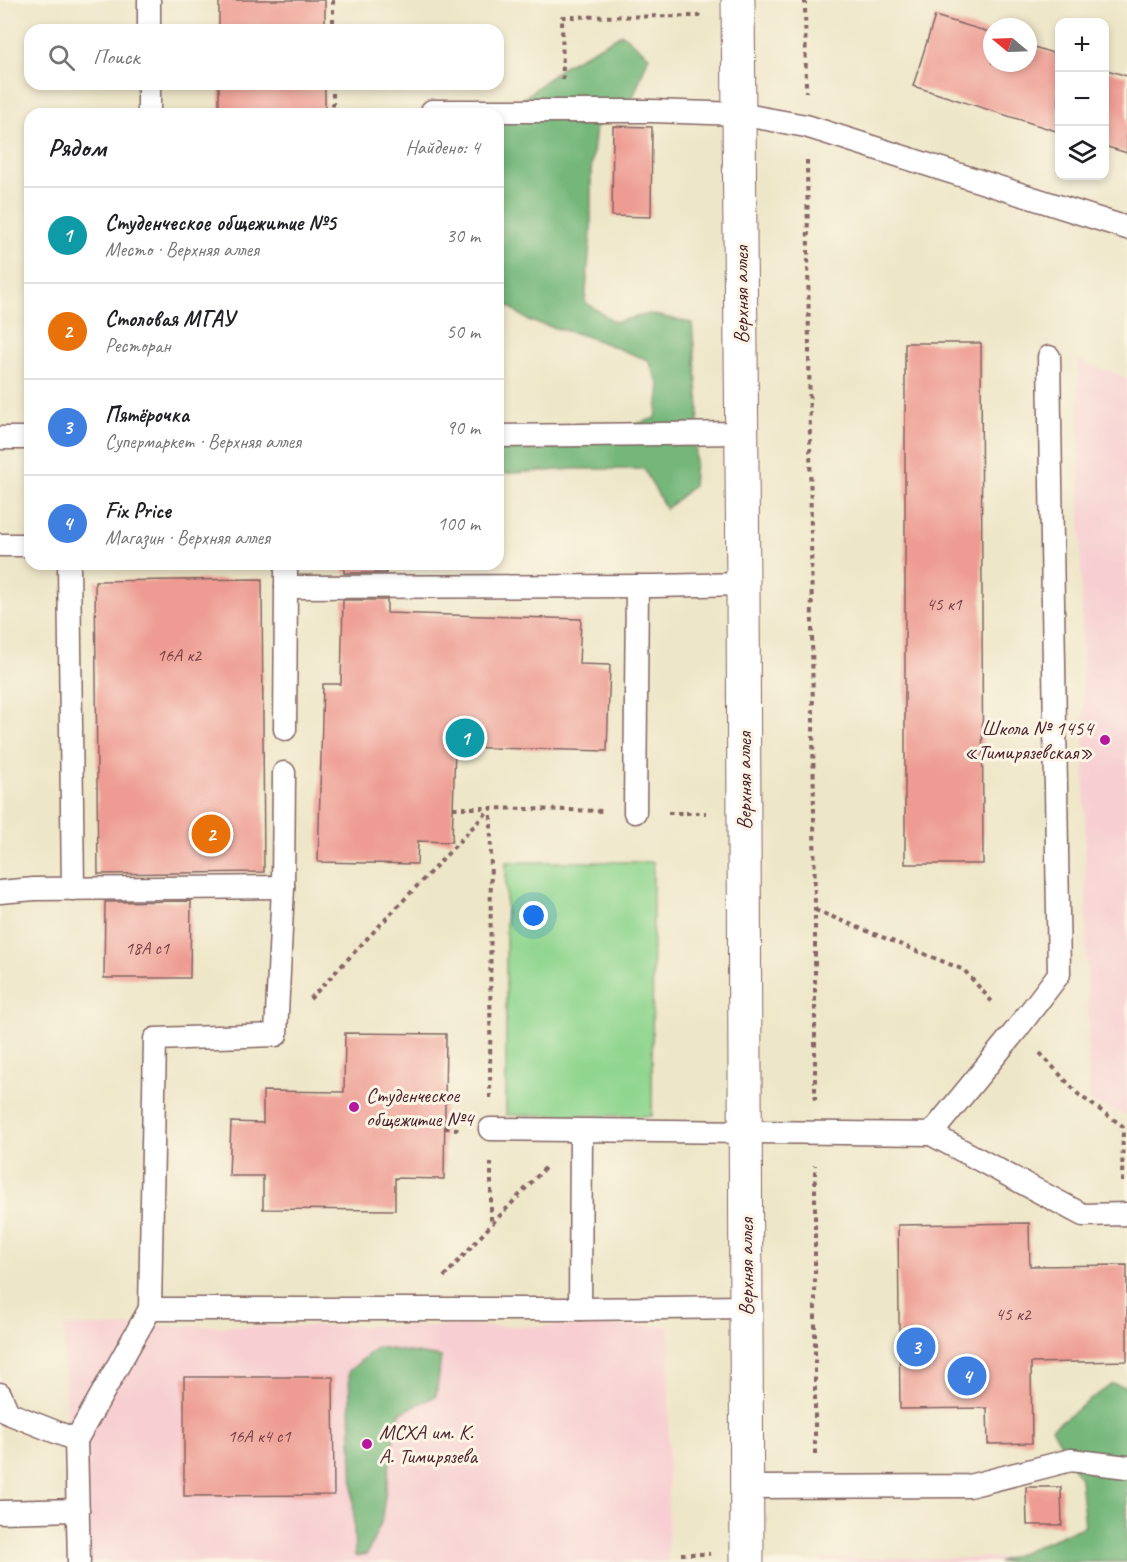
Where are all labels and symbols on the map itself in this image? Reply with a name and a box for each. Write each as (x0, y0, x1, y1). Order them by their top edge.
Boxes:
north arrow (983, 18, 1037, 72)
street label: Верхняя аллея (728, 244, 754, 344)
house number: 45 к1 (926, 593, 963, 615)
house number: 16А к2 (157, 644, 203, 666)
place label: Школа № 1454 «Тимирязевская» (964, 715, 1096, 765)
pin: 1 (446, 716, 484, 760)
street label: Верхняя аллея (731, 730, 757, 830)
marker: Школа № 1454 «Тимирязевская» (1098, 733, 1112, 747)
pin: 2 (192, 812, 230, 856)
your location (519, 901, 548, 930)
house number: 18А с1 (125, 937, 170, 959)
place label: Студенческое общежитие №4 (366, 1082, 476, 1132)
marker: Студенческое общежитие №4 (347, 1100, 361, 1114)
street label: Верхняя аллея (733, 1216, 759, 1316)
house number: 45 к2 (995, 1303, 1033, 1325)
pin: 3 (896, 1324, 936, 1370)
pin: 4 (948, 1354, 986, 1398)
place label: МСХА им. К. А. Тимирязева (379, 1419, 479, 1469)
house number: 16А к4 с1 (227, 1425, 291, 1447)
marker: МСХА им. К. А. Тимирязева (360, 1437, 374, 1451)

